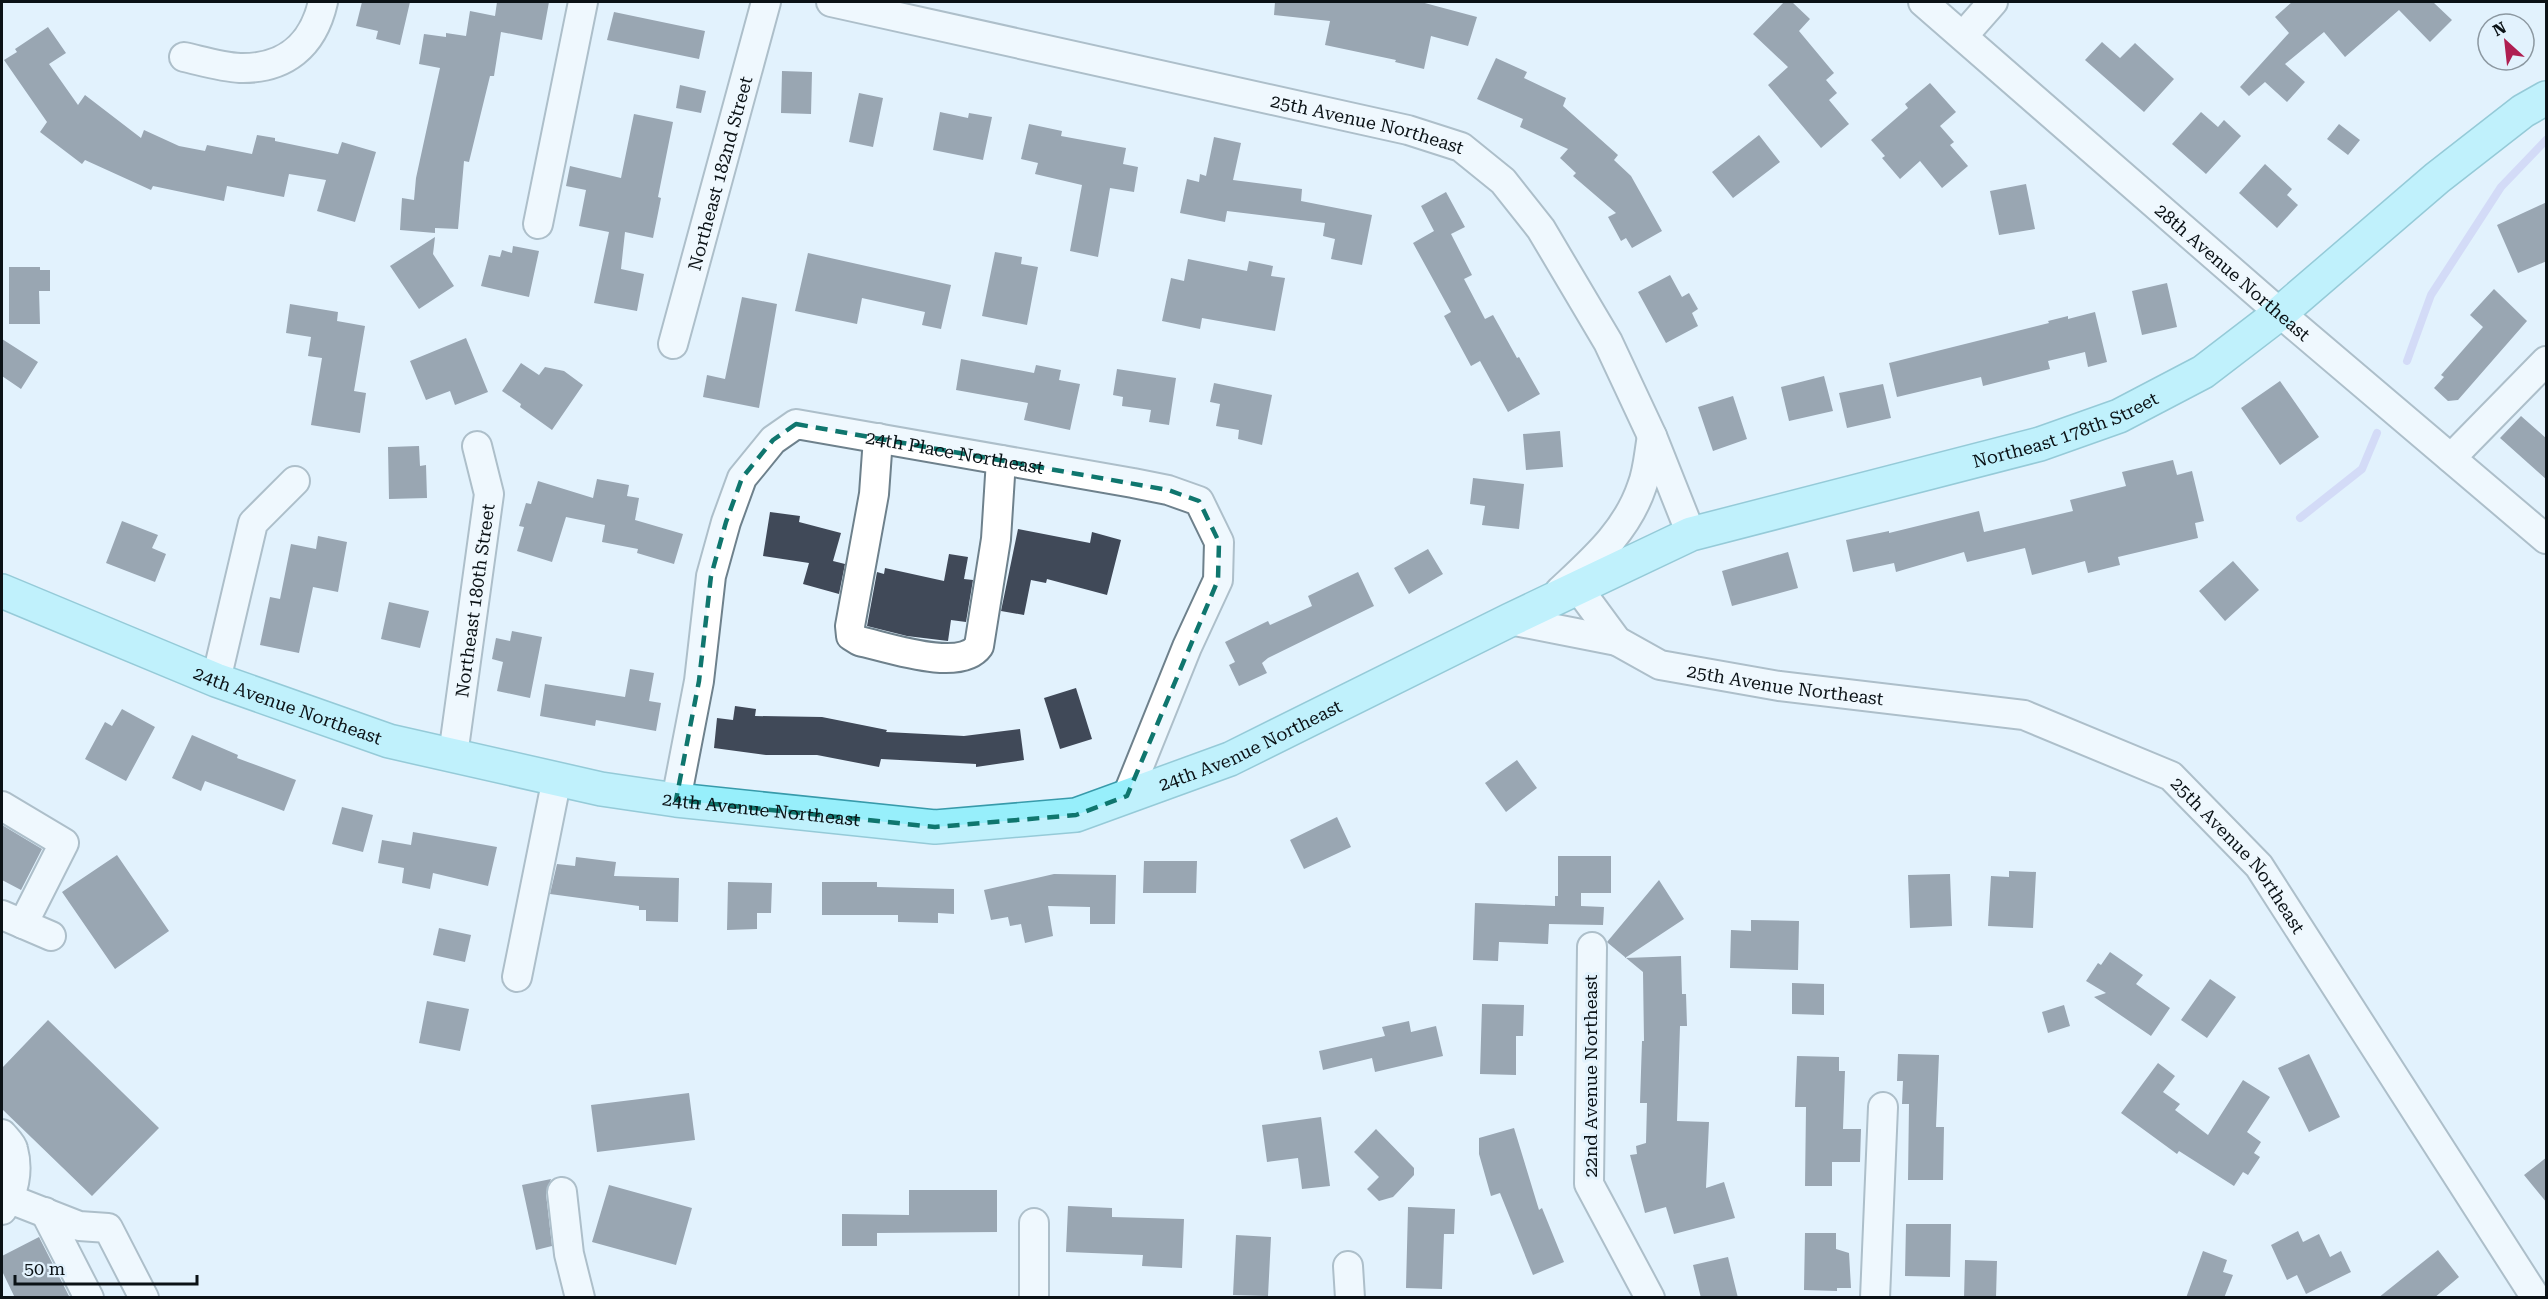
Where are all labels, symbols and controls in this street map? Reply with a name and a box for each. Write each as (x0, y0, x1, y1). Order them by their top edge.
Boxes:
north arrow (2476, 12, 2536, 72)
text: N (2490, 18, 2509, 40)
street label: Northeast 182nd Street (683, 73, 756, 273)
street label: 25th Avenue Northeast (1269, 89, 1467, 158)
street label: 28th Avenue Northeast (2151, 199, 2315, 345)
street label: Northeast 178th Street (1970, 387, 2162, 471)
street label: 24th Place Northeast (864, 426, 1046, 478)
street label: Northeast 180th Street (451, 502, 498, 699)
street label: 25th Avenue Northeast (1686, 659, 1885, 709)
street label: 24th Avenue Northeast (191, 661, 385, 748)
street label: 24th Avenue Northeast (1156, 695, 1345, 795)
street label: 25th Avenue Northeast (2167, 772, 2310, 937)
street label: 24th Avenue Northeast (661, 788, 861, 830)
street label: 22nd Avenue Northeast (1580, 974, 1601, 1178)
scale bar (15, 1248, 196, 1286)
text: 50 m (24, 1258, 65, 1279)

